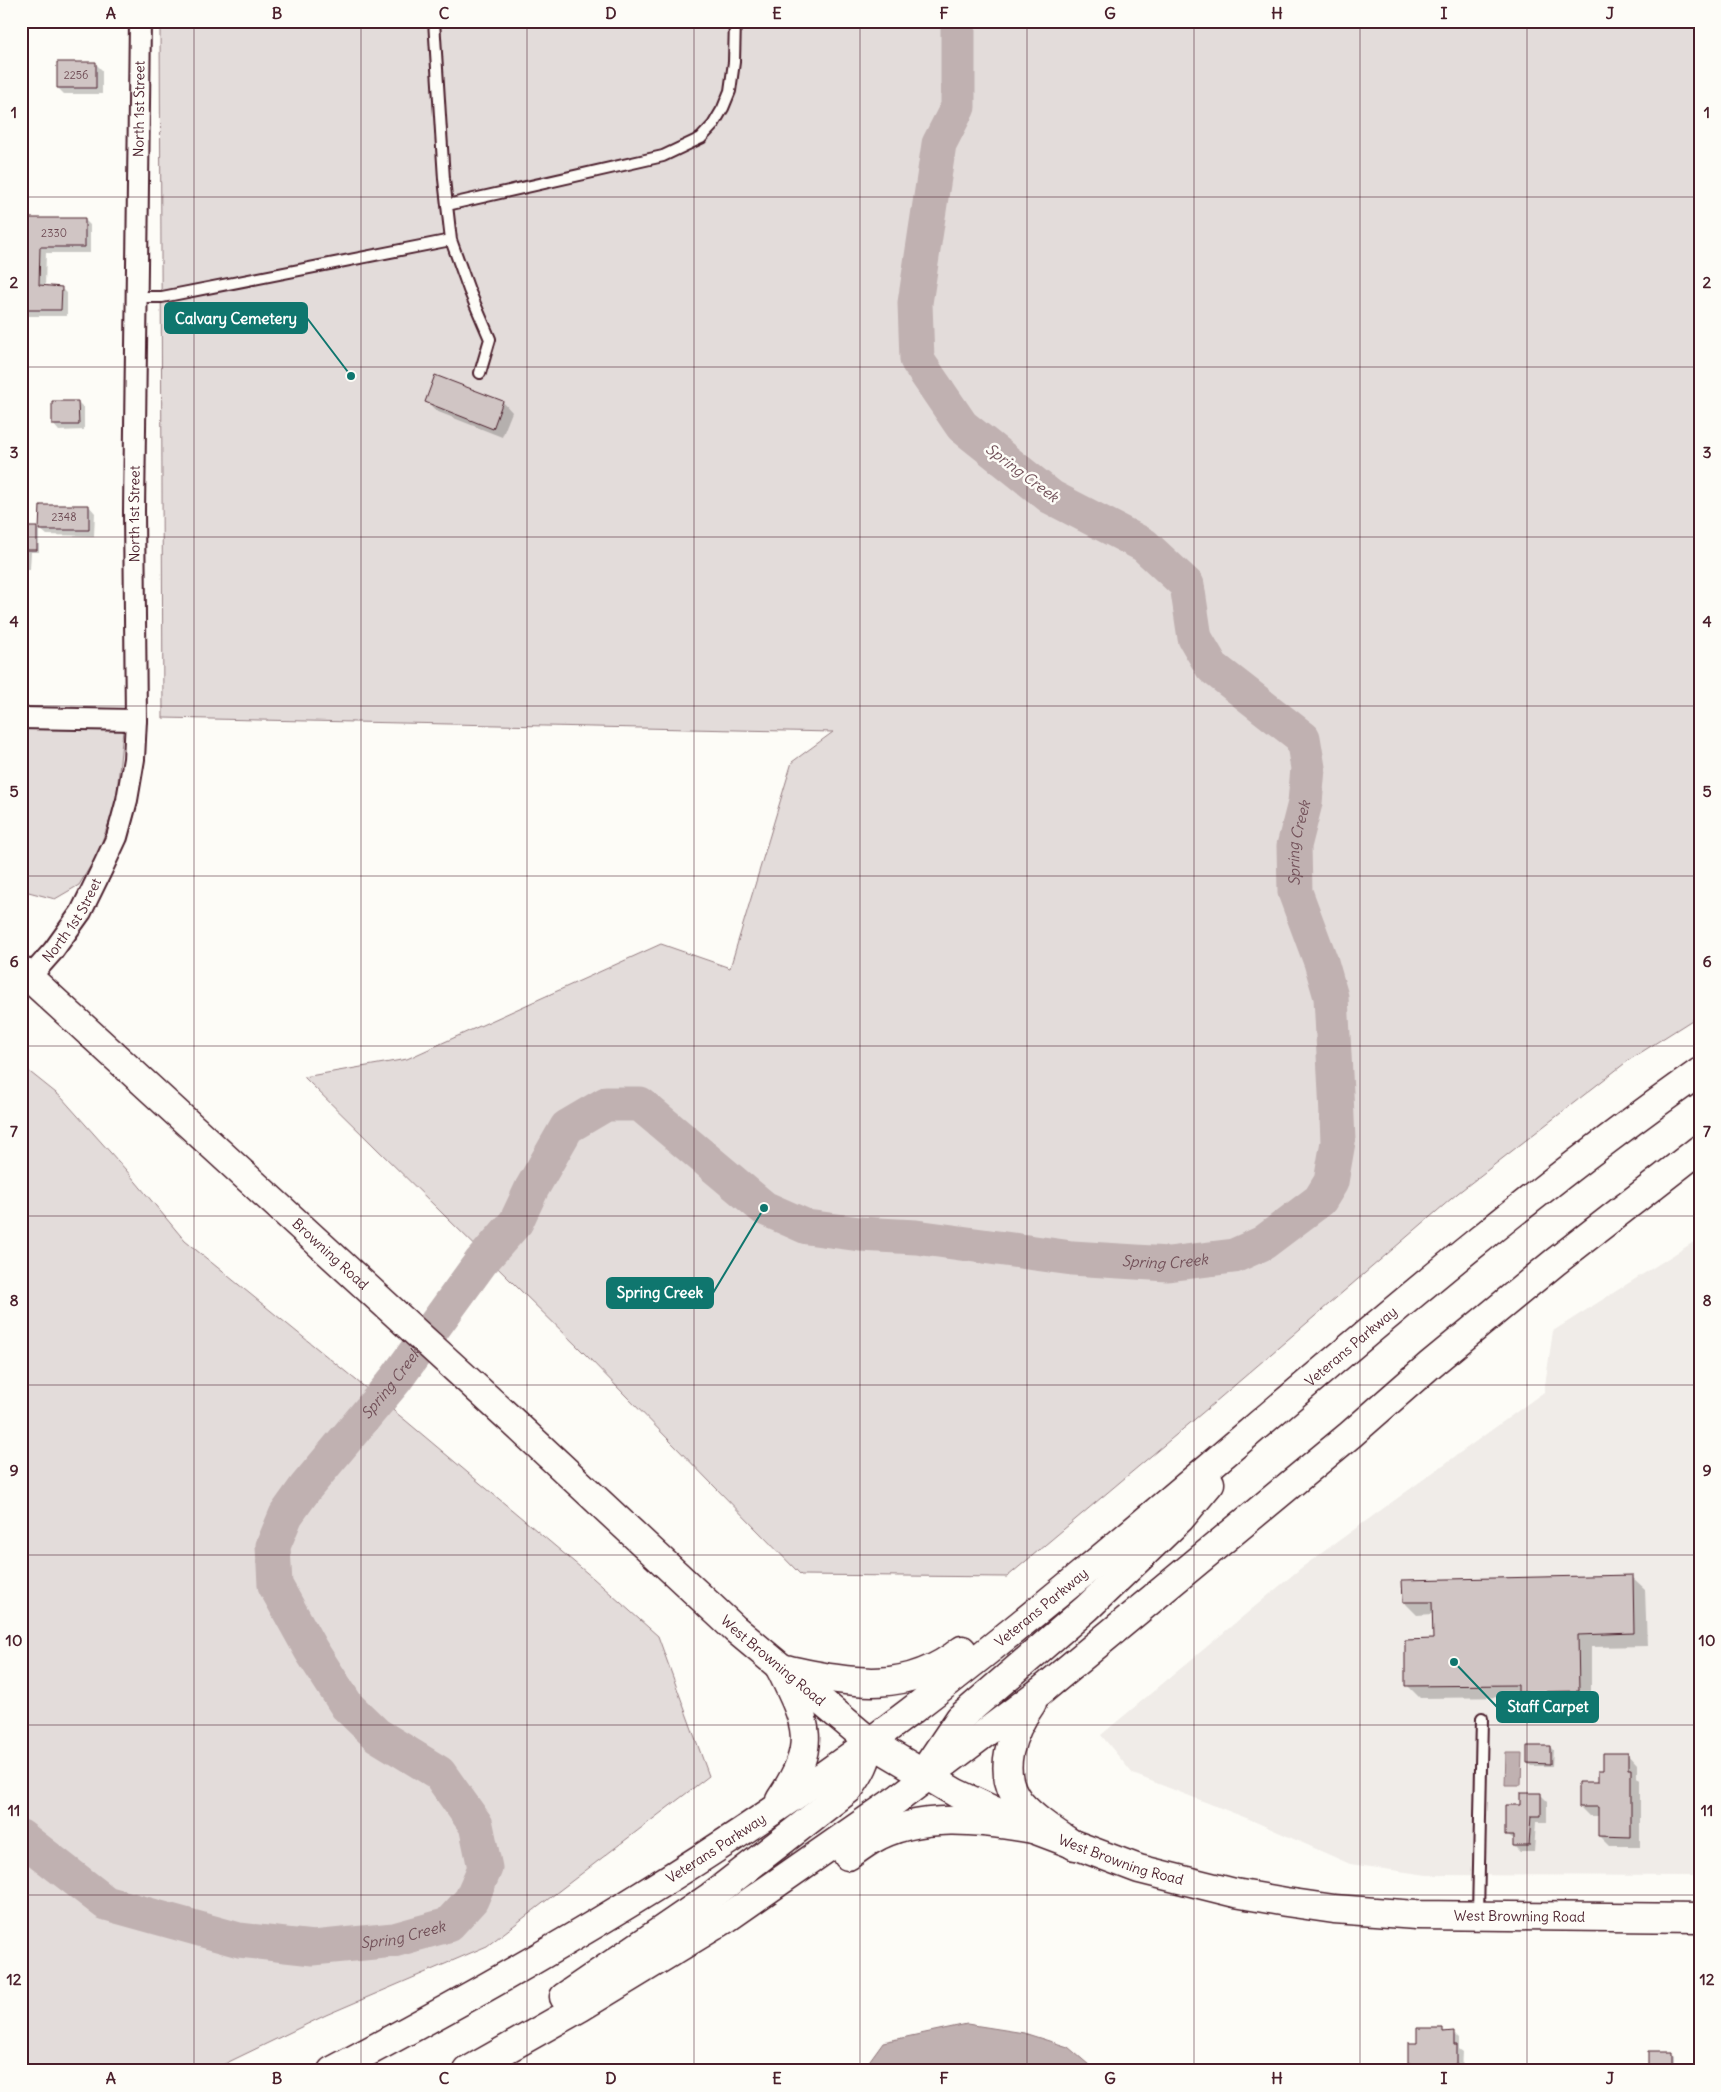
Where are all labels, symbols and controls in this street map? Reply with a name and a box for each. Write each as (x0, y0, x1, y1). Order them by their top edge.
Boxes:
text: A (106, 3, 116, 23)
text: B (272, 3, 283, 23)
text: C (439, 3, 450, 23)
text: D (605, 3, 617, 23)
text: E (772, 3, 782, 23)
text: F (939, 3, 949, 23)
text: G (1104, 3, 1116, 23)
text: H (1271, 3, 1283, 23)
text: I (1441, 3, 1448, 23)
text: J (1606, 3, 1615, 23)
street label: North 1st Street (129, 60, 149, 157)
house number: 2256 (64, 68, 88, 82)
text: 1 (11, 102, 17, 122)
text: 1 (1704, 102, 1710, 122)
house number: 2330 (41, 226, 67, 240)
text: 2 (10, 272, 19, 292)
text: 2 (1703, 272, 1712, 292)
callout: Calvary Cemetery (165, 303, 307, 333)
text: Calvary Cemetery (175, 309, 297, 329)
water label: Spring Creek (982, 439, 1064, 507)
text: 3 (9, 442, 19, 462)
text: 3 (1702, 442, 1712, 462)
street label: North 1st Street (125, 465, 144, 562)
house number: 2348 (52, 510, 76, 524)
text: 4 (9, 611, 19, 631)
text: 4 (1702, 611, 1712, 631)
text: 5 (9, 781, 19, 801)
text: 5 (1702, 781, 1712, 801)
water label: Spring Creek (1284, 797, 1315, 886)
street label: North 1st Street (38, 875, 105, 966)
text: 6 (9, 951, 19, 971)
text: 6 (1702, 951, 1712, 971)
text: 7 (10, 1121, 18, 1141)
text: 7 (1703, 1121, 1711, 1141)
street label: Browning Road (289, 1215, 372, 1293)
water label: Spring Creek (1121, 1249, 1210, 1273)
callout: Spring Creek (607, 1278, 713, 1308)
text: Spring Creek (617, 1283, 703, 1303)
text: 8 (9, 1290, 19, 1310)
text: 8 (1702, 1290, 1712, 1310)
street label: Veterans Parkway (1301, 1302, 1401, 1390)
water label: Spring Creek (357, 1342, 426, 1423)
text: 9 (9, 1460, 19, 1480)
text: 9 (1702, 1460, 1712, 1480)
street label: Veterans Parkway (991, 1564, 1091, 1651)
street label: West Browning Road (717, 1611, 829, 1710)
text: 10 (6, 1630, 22, 1650)
text: 10 (1699, 1630, 1715, 1650)
callout: Staff Carpet (1497, 1692, 1598, 1722)
text: Staff Carpet (1507, 1697, 1590, 1717)
text: 11 (8, 1800, 20, 1820)
text: 11 (1701, 1800, 1713, 1820)
street label: Veterans Parkway (663, 1809, 769, 1887)
street label: West Browning Road (1056, 1830, 1185, 1889)
street label: West Browning Road (1454, 1906, 1585, 1926)
water label: Spring Creek (360, 1916, 448, 1952)
text: 12 (6, 1969, 22, 1989)
text: 12 (1699, 1969, 1715, 1989)
text: A (106, 2068, 116, 2088)
text: B (272, 2068, 283, 2088)
text: C (439, 2068, 450, 2088)
text: D (605, 2068, 617, 2088)
text: E (772, 2068, 782, 2088)
text: F (939, 2068, 949, 2088)
text: G (1104, 2068, 1116, 2088)
text: H (1271, 2068, 1283, 2088)
text: I (1441, 2068, 1448, 2088)
text: J (1606, 2068, 1615, 2088)

